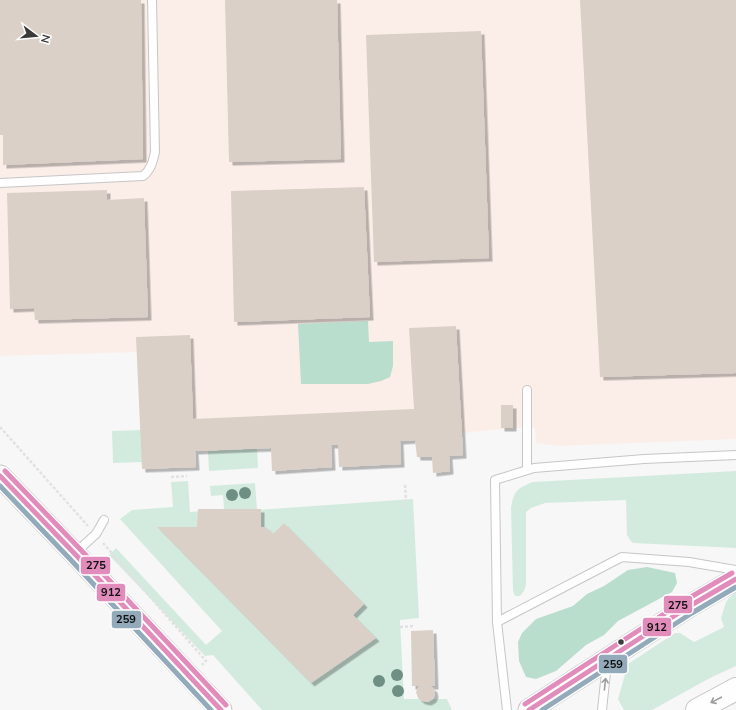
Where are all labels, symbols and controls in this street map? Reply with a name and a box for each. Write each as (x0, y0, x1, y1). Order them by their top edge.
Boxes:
north arrow (16, 16, 56, 56)
text: N (38, 33, 53, 45)
line badge: 275 (80, 556, 111, 575)
text: 275 (86, 558, 106, 572)
line badge: 912 (96, 583, 126, 602)
text: 912 (101, 585, 121, 599)
line badge: 275 (663, 595, 693, 614)
text: 275 (668, 598, 688, 612)
line badge: 259 (111, 610, 142, 629)
text: 259 (116, 612, 136, 626)
line badge: 912 (642, 617, 672, 637)
text: 912 (647, 620, 667, 634)
unlabelled marker (616, 637, 626, 647)
line badge: 259 (598, 654, 628, 674)
text: 259 (603, 657, 623, 671)
one-way arrow (601, 678, 609, 691)
one-way arrow (711, 696, 723, 704)

